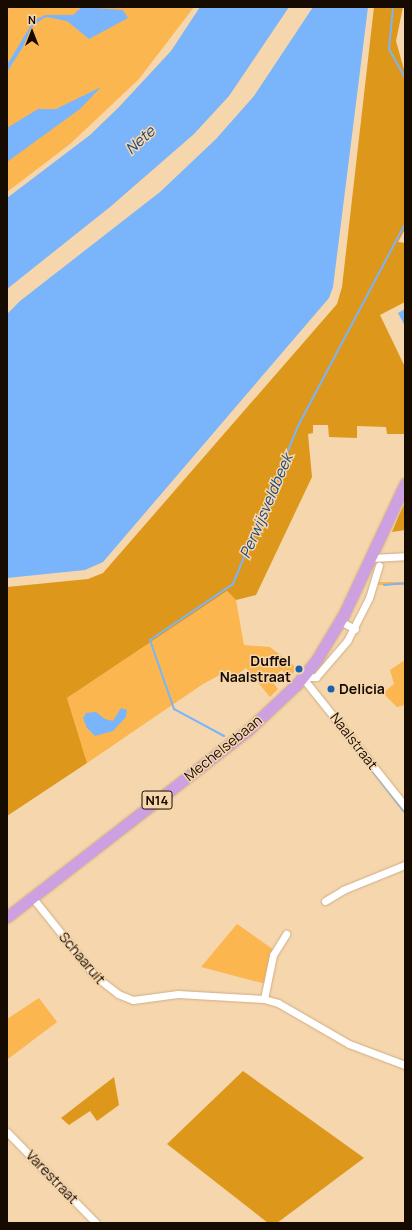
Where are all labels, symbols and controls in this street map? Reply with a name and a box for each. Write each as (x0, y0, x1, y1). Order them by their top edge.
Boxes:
north arrow (12, 12, 52, 52)
text: N (28, 12, 36, 27)
water label: Nete (122, 122, 158, 158)
water label: Perwijsveldbeek (236, 451, 296, 561)
place label: Duffel Naalstraat (220, 653, 291, 686)
marker: Duffel Naalstraat (294, 664, 304, 674)
place label: Delicia (339, 681, 385, 697)
marker: Delicia (326, 684, 336, 694)
street label: Naalstraat (327, 709, 381, 773)
street label: Mechelsebaan (181, 712, 265, 784)
road number: N14 (141, 789, 173, 811)
street label: Schaaruit (55, 929, 109, 987)
street label: Varestraat (22, 1147, 82, 1207)

